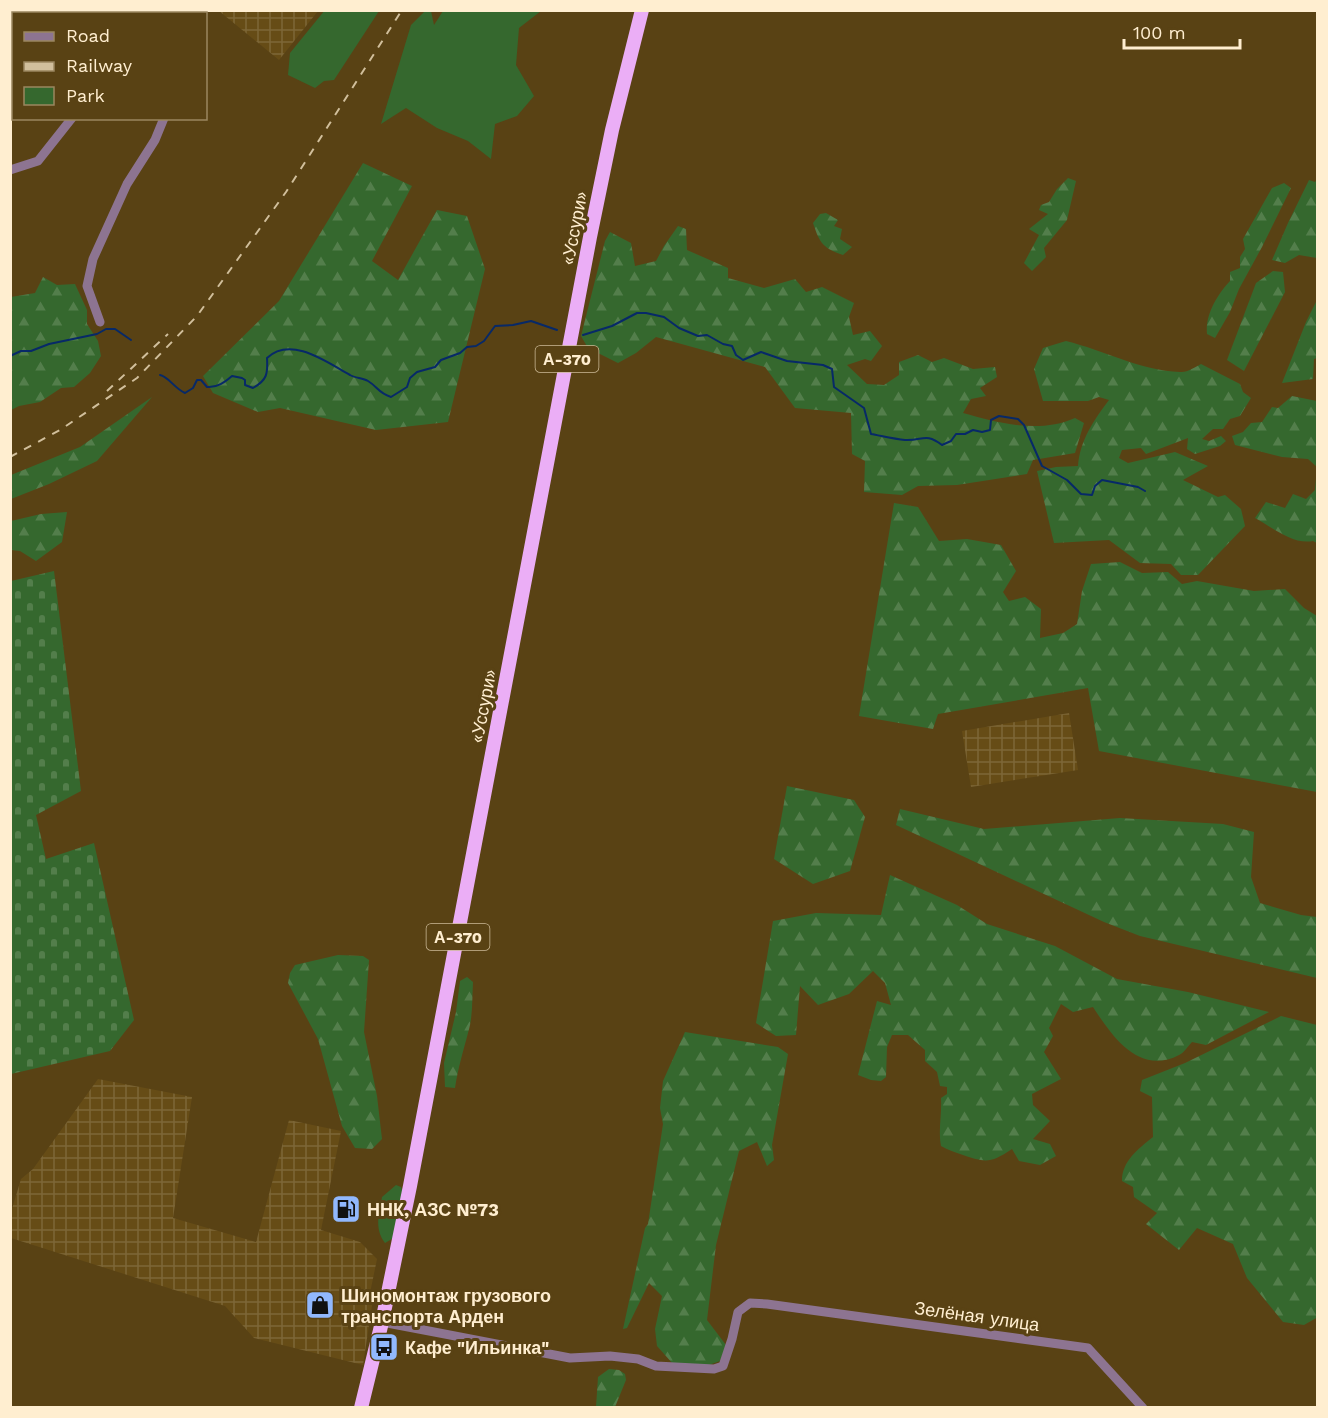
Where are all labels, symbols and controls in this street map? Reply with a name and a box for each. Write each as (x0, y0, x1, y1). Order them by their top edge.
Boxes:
legend (12, 12, 207, 120)
scale bar (1124, 12, 1240, 50)
text: 100 m (1133, 22, 1186, 43)
text: Road (66, 25, 110, 46)
text: Railway (66, 55, 133, 76)
text: Park (66, 85, 105, 106)
street label: «Уссури» (557, 189, 591, 267)
road number: А-370 (536, 346, 598, 372)
street label: «Уссури» (466, 667, 500, 745)
road number: А-370 (426, 924, 490, 950)
fuel station icon: ННК, АЗС №73 (330, 1193, 362, 1225)
place label: ННК, АЗС №73 (367, 1199, 499, 1220)
place label: Шиномонтаж грузового транспорта Арден (341, 1285, 551, 1327)
shop icon: Шиномонтаж грузового транспорта Арден (304, 1289, 336, 1321)
street label: Зелёная улица (913, 1297, 1042, 1335)
bus stop icon: Кафе "Ильинка" (368, 1331, 400, 1363)
place label: Кафе "Ильинка" (405, 1337, 549, 1358)

